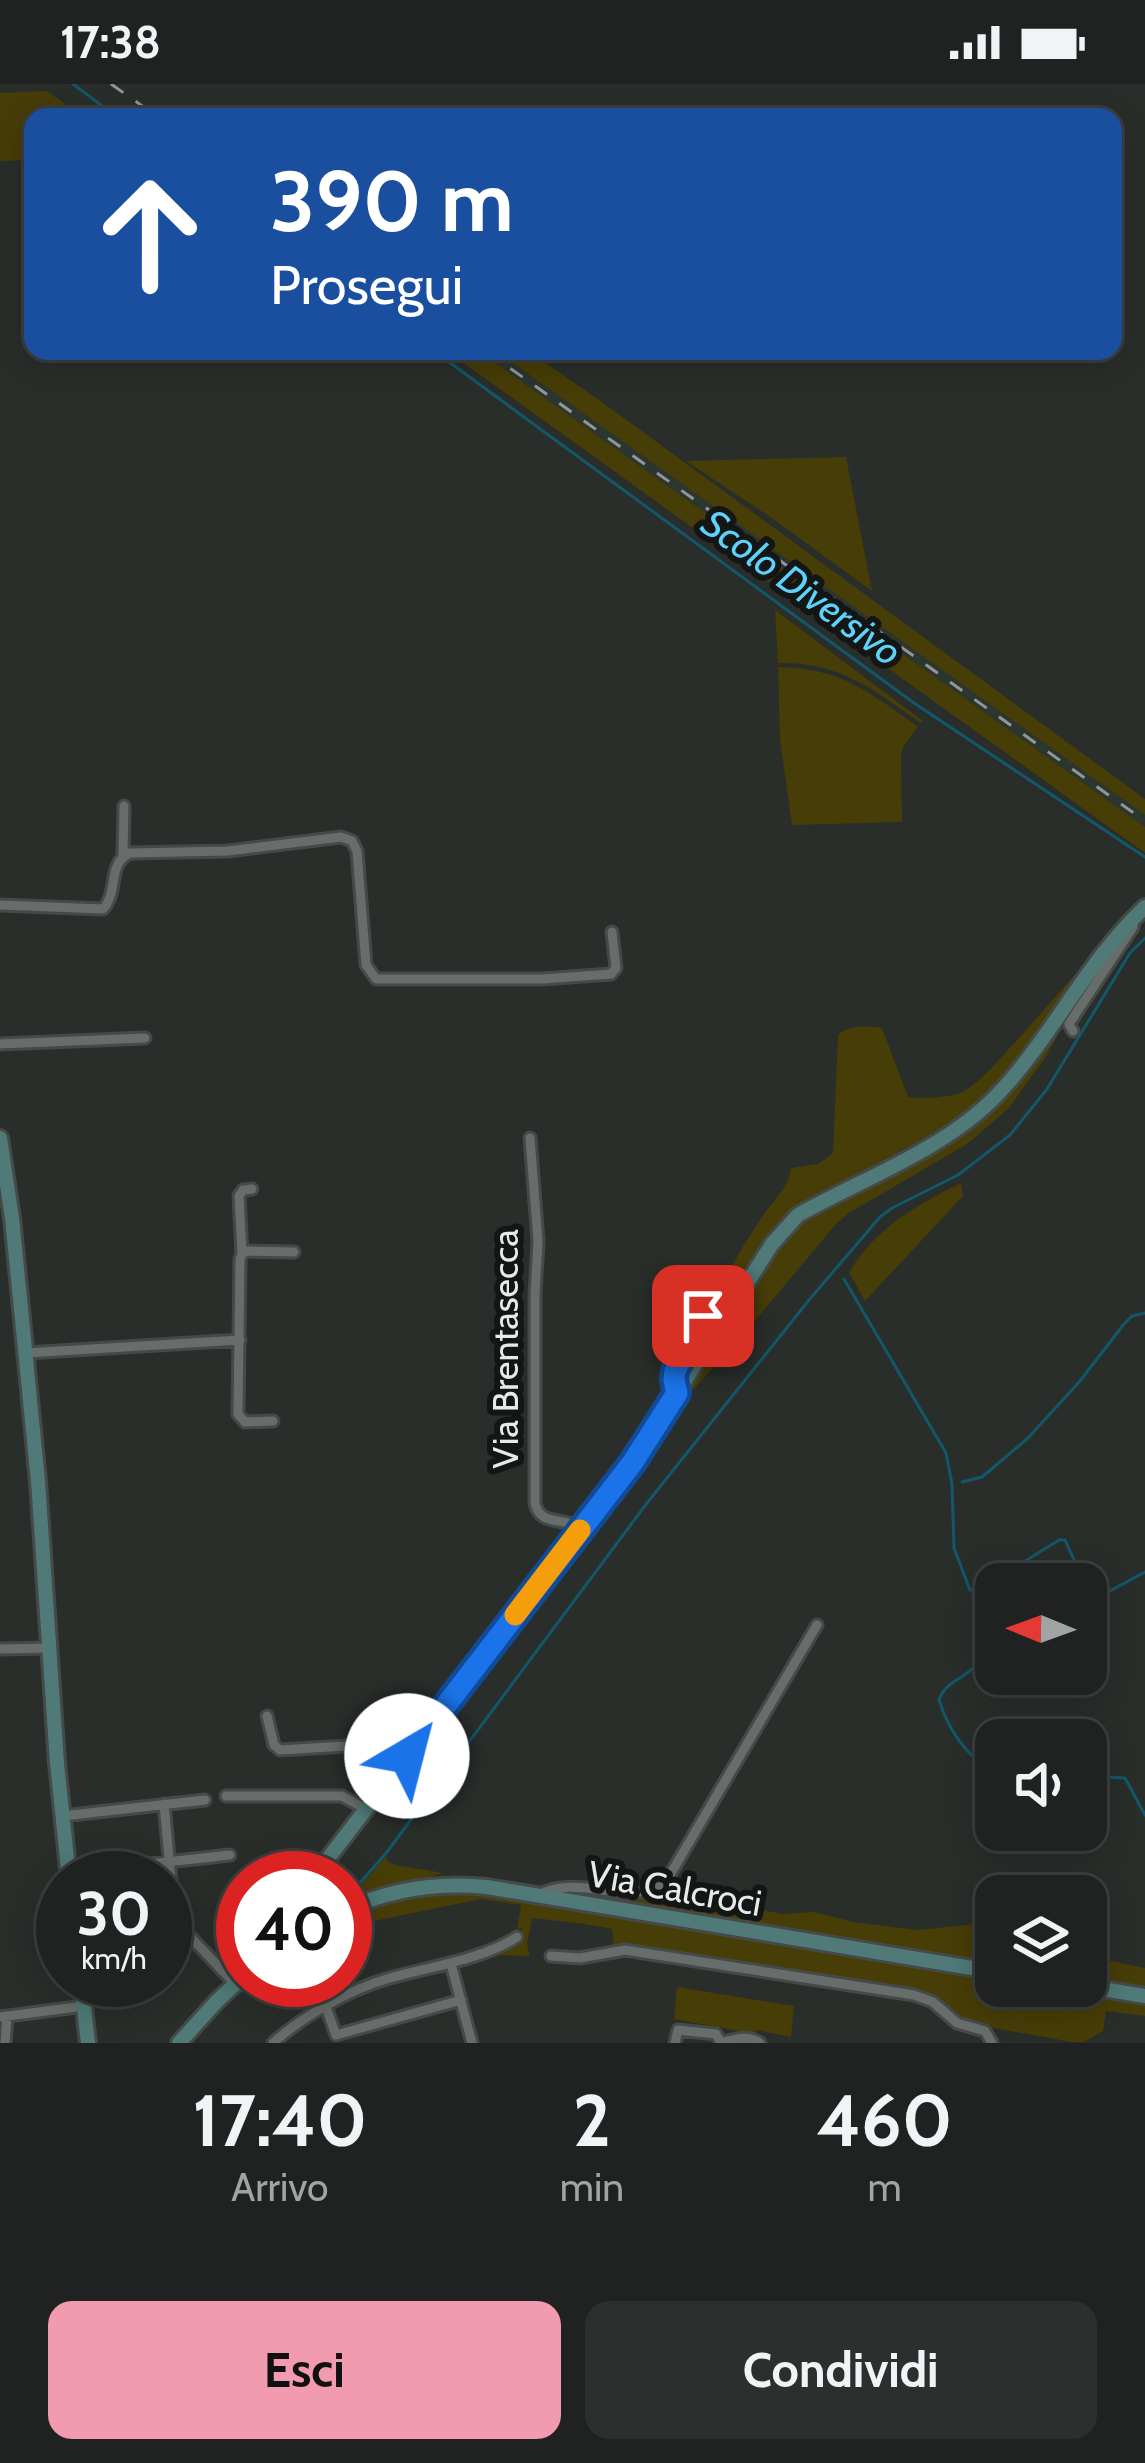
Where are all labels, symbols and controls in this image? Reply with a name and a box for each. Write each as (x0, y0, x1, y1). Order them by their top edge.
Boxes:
text: 17:38 (60, 15, 161, 69)
text: 390 m (270, 150, 514, 252)
icon: ahead (72, 156, 228, 312)
text: Prosegui (270, 252, 463, 318)
water label: Scolo Diversivo (693, 498, 911, 676)
street label: Via Brentasecca (483, 1229, 527, 1469)
pin (652, 1265, 754, 1367)
icon: arrive (670, 1283, 736, 1349)
north arrow (975, 1563, 1107, 1695)
map controls (975, 1563, 1107, 2007)
position arrow (344, 1693, 470, 1819)
button: sound (975, 1719, 1107, 1851)
speed limit sign: 40 (216, 1851, 372, 2007)
street label: Via Calcroci (585, 1851, 765, 1925)
button: layers (975, 1875, 1107, 2007)
text: 30 (77, 1877, 151, 1950)
text: km/h (81, 1940, 147, 1977)
text: 17:40 (192, 2077, 367, 2164)
text: 2 (573, 2077, 611, 2164)
text: 460 (817, 2077, 953, 2164)
text: Arrivo (231, 2163, 329, 2211)
text: min (560, 2163, 624, 2211)
text: m (867, 2163, 902, 2211)
button: Esci (48, 2301, 561, 2439)
button: Condividi (585, 2301, 1097, 2439)

